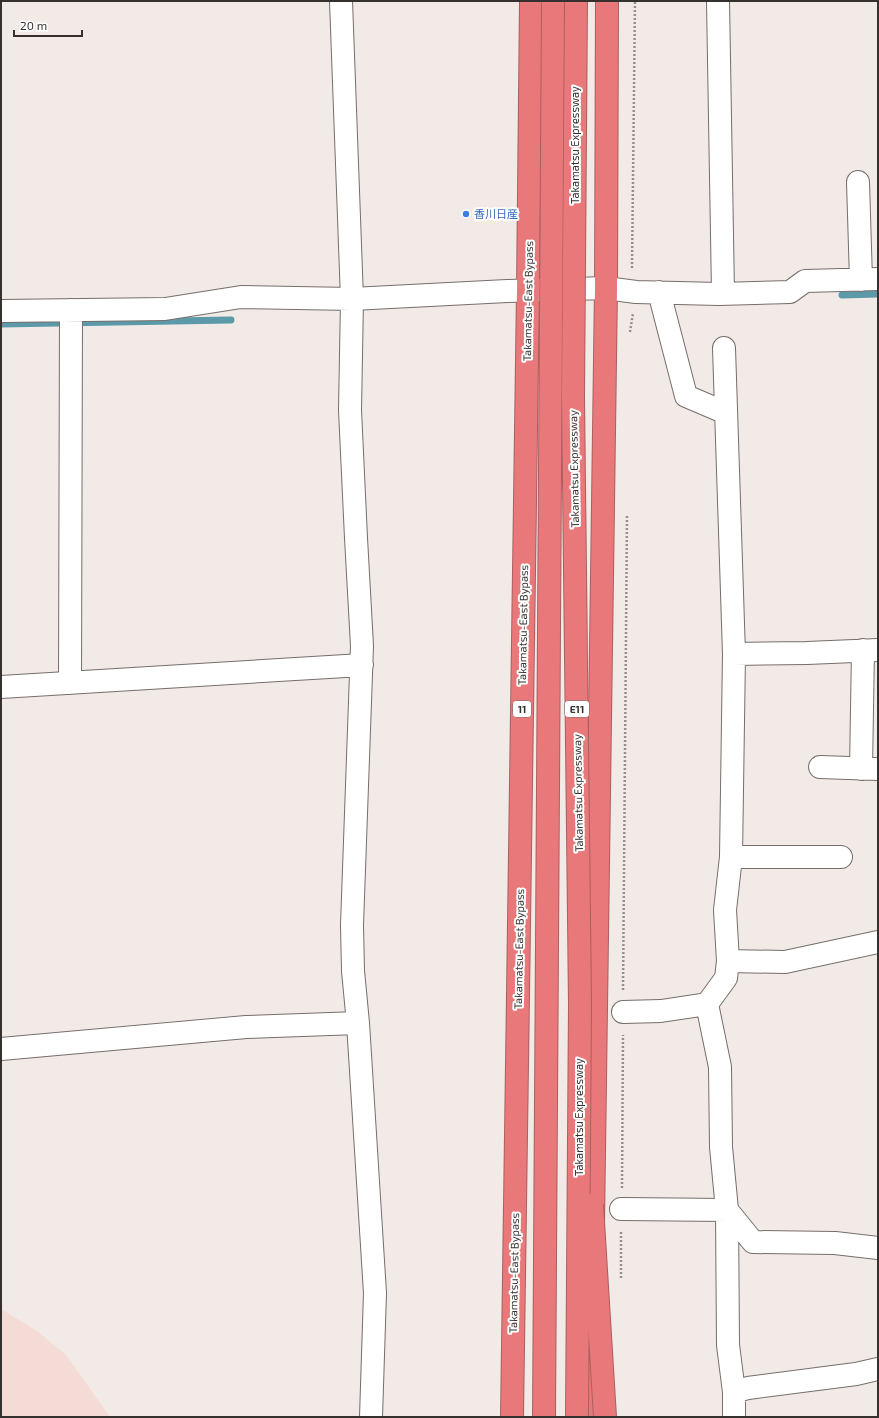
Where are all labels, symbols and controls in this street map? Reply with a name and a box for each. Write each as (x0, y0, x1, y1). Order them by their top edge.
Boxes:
scale bar (14, 12, 82, 38)
text: 20 m (20, 18, 47, 32)
street label: Takamatsu Expressway (568, 86, 581, 204)
place label: 香川日産 (474, 207, 518, 220)
marker: 香川日産 (461, 209, 471, 219)
street label: Takamatsu-East Bypass (520, 240, 535, 361)
street label: Takamatsu Expressway (566, 410, 581, 528)
street label: Takamatsu-East Bypass (515, 564, 530, 685)
road number: 11 (513, 701, 531, 717)
road number: E11 (565, 701, 589, 717)
street label: Takamatsu Expressway (570, 734, 585, 852)
street label: Takamatsu-East Bypass (511, 888, 526, 1009)
street label: Takamatsu Expressway (572, 1058, 585, 1176)
street label: Takamatsu-East Bypass (506, 1212, 521, 1333)

